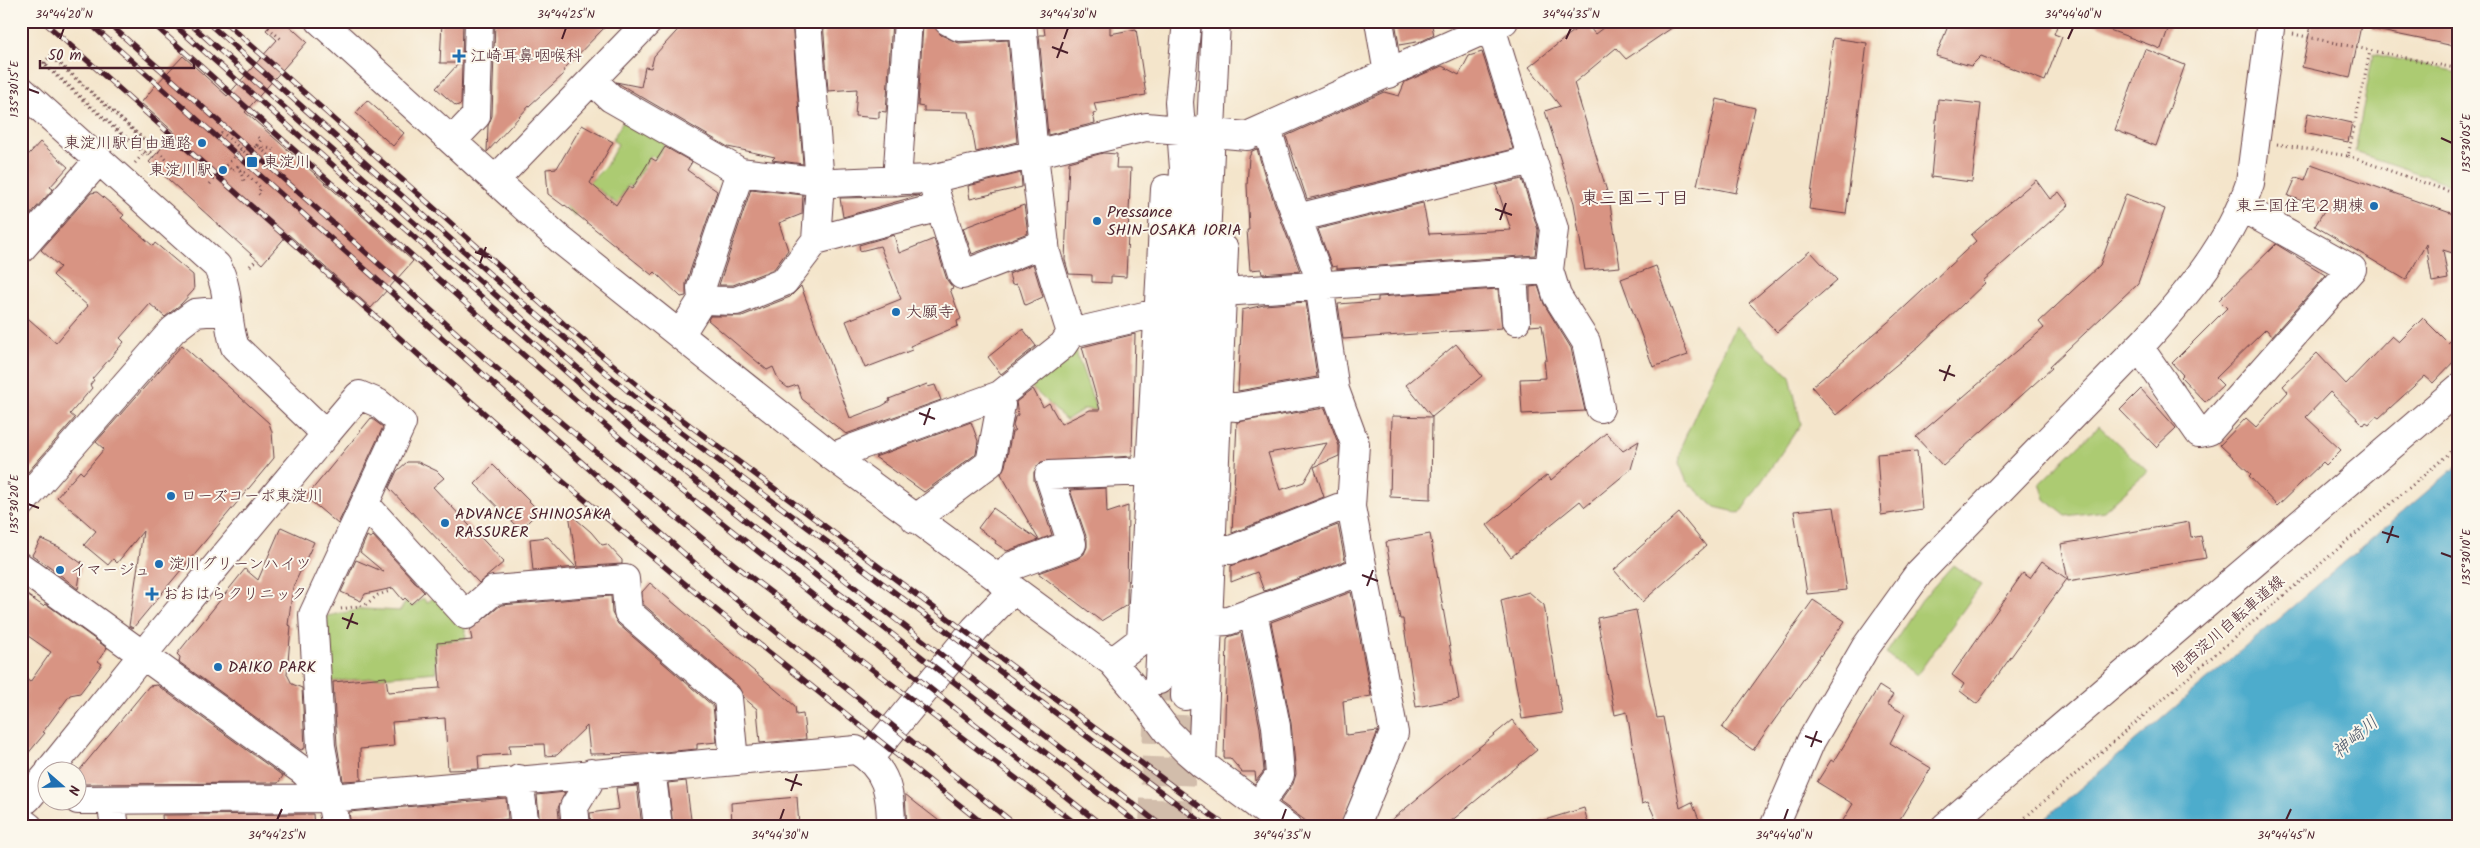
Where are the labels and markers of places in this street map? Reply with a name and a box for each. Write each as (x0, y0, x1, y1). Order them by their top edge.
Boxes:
place label: 江崎耳鼻咽喉科 (470, 44, 582, 69)
marker: 江崎耳鼻咽喉科 (452, 49, 466, 63)
place label: 東淀川駅自由通路 (64, 131, 192, 156)
marker: 東淀川駅自由通路 (196, 137, 208, 149)
place label: 東淀川 (263, 150, 311, 175)
marker: 東淀川 (245, 155, 259, 169)
place label: 東淀川駅 (149, 158, 213, 183)
marker: 東淀川駅 (217, 164, 229, 176)
place label: 東三国住宅２期棟 (2236, 194, 2364, 219)
place label: Pressance SHIN-OSAKA IORIA (1107, 200, 1242, 243)
marker: 東三国住宅２期棟 (2368, 200, 2380, 212)
marker: Pressance SHIN-OSAKA IORIA (1091, 215, 1103, 227)
place label: 大願寺 (906, 300, 954, 325)
marker: 大願寺 (890, 306, 902, 318)
place label: ローズコーポ東淀川 (181, 484, 324, 509)
marker: ローズコーポ東淀川 (165, 490, 177, 502)
place label: ADVANCE SHINOSAKA RASSURER (455, 502, 612, 545)
marker: ADVANCE SHINOSAKA RASSURER (439, 517, 451, 529)
place label: 淀川グリーンハイツ (169, 552, 311, 577)
place label: イマージュ (70, 558, 150, 583)
marker: 淀川グリーンハイツ (153, 558, 165, 570)
marker: イマージュ (54, 564, 66, 576)
place label: おおはらクリニック (163, 582, 307, 607)
marker: おおはらクリニック (145, 587, 159, 601)
place label: DAIKO PARK (228, 655, 316, 680)
marker: DAIKO PARK (212, 661, 224, 673)

